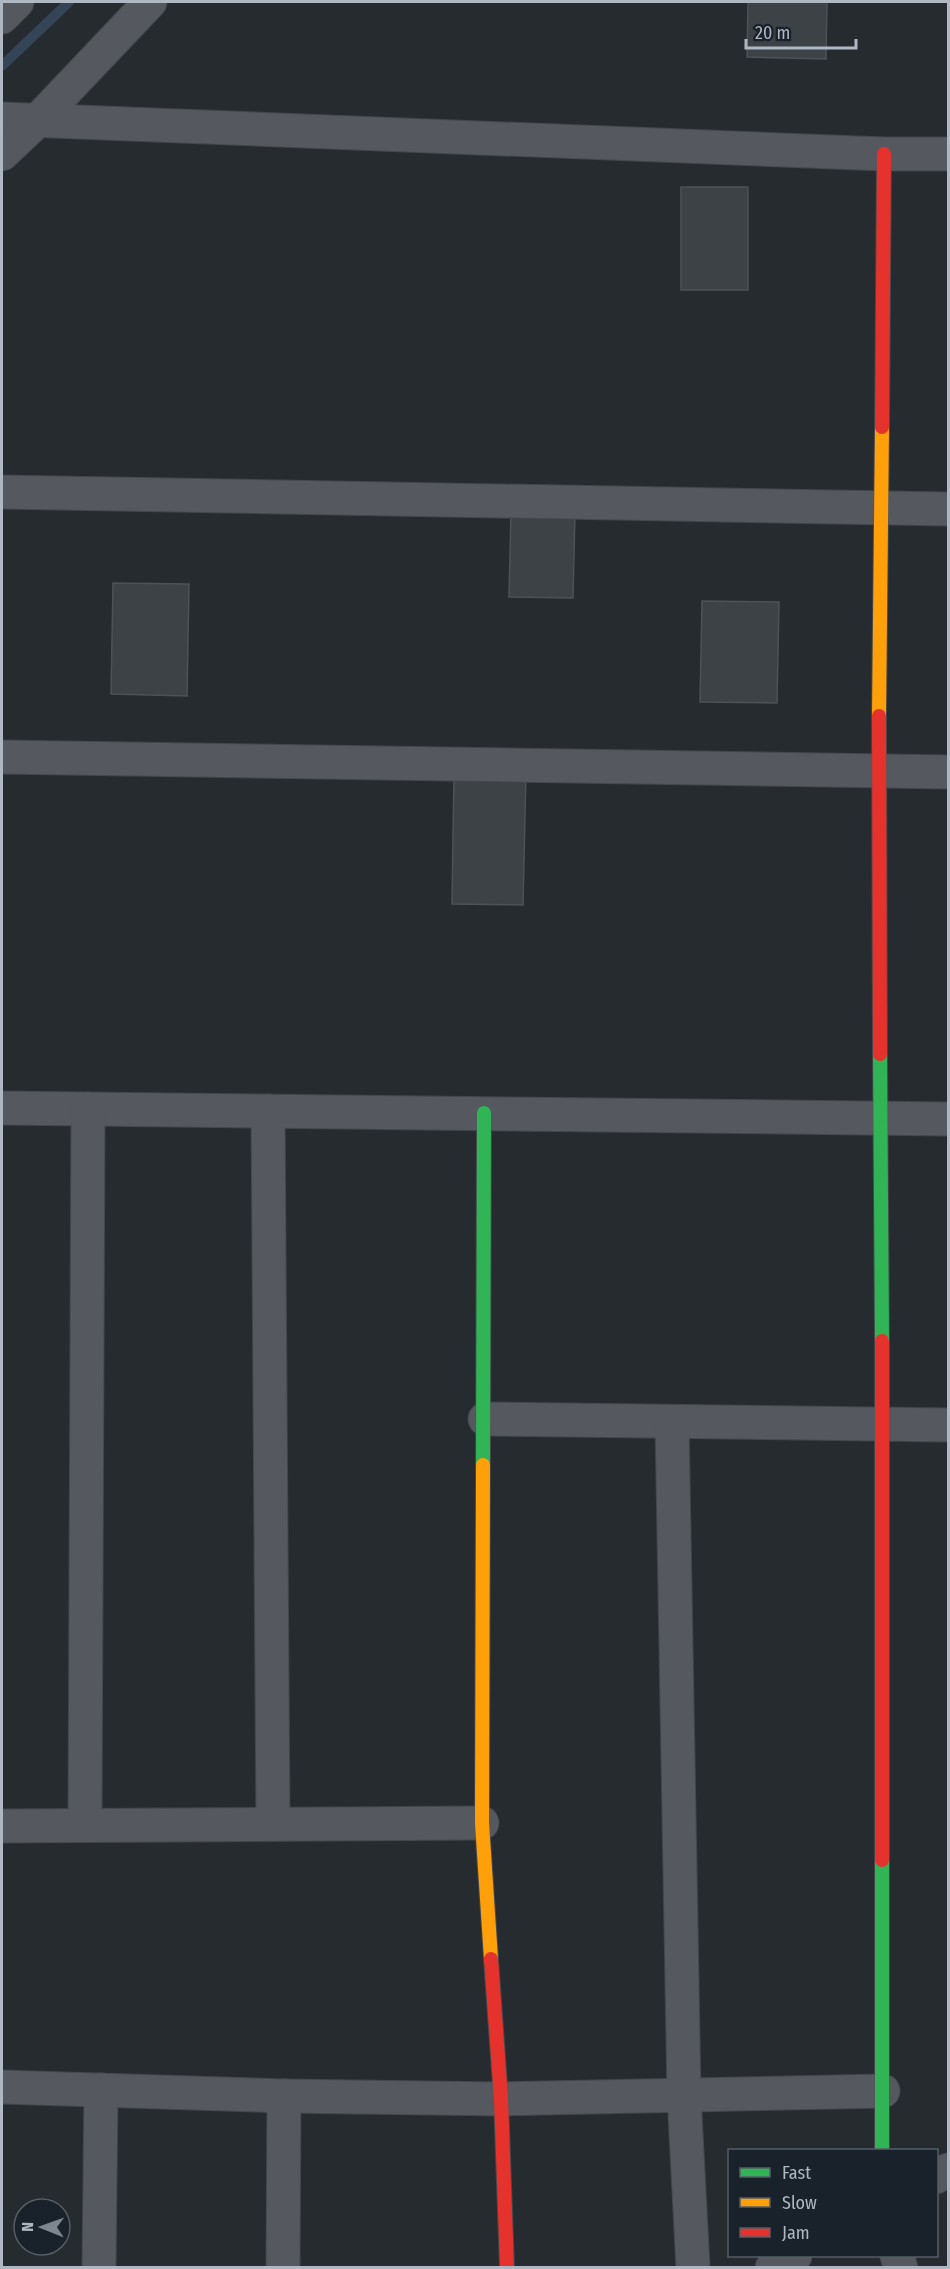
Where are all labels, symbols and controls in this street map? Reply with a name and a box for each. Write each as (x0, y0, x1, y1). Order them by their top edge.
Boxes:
scale bar (746, 12, 856, 50)
text: 20 m (755, 22, 790, 44)
legend (728, 2149, 938, 2257)
text: Fast (782, 2162, 811, 2184)
text: Slow (782, 2192, 817, 2214)
north arrow (12, 2197, 72, 2257)
text: N (18, 2222, 37, 2232)
text: Jam (782, 2222, 810, 2244)

